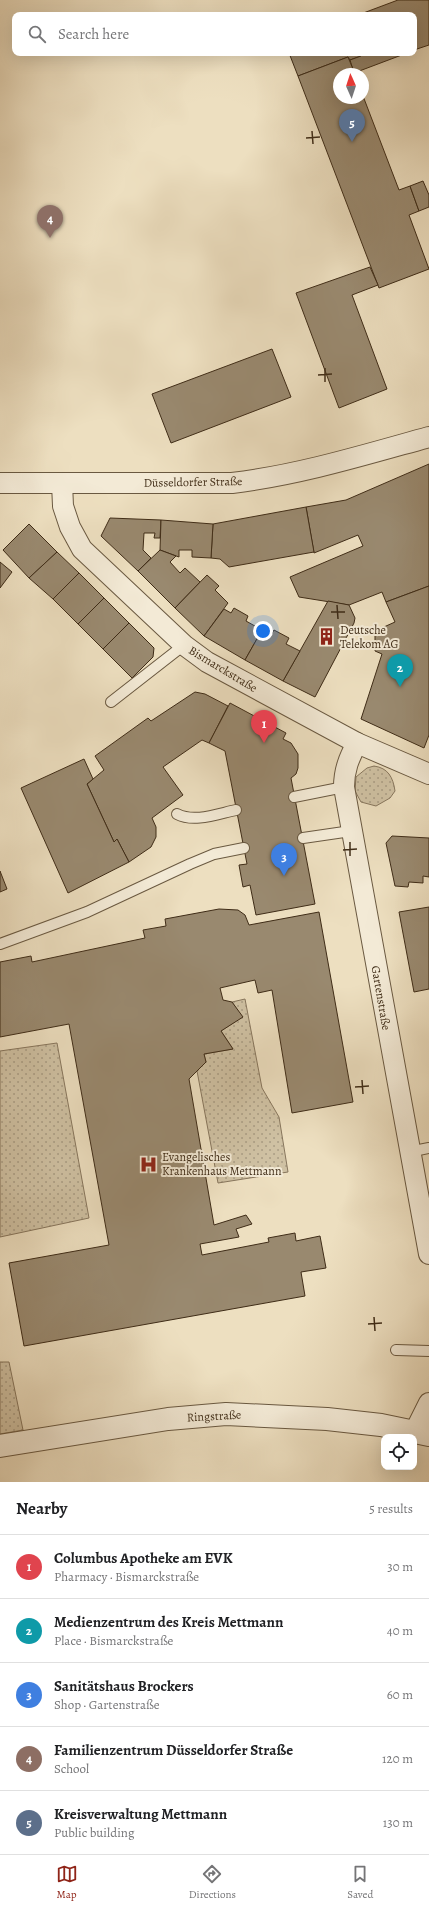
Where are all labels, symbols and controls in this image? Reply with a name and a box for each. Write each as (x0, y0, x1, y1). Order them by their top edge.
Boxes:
search box (12, 12, 417, 56)
icon: search (26, 23, 48, 45)
text: Search here (58, 24, 129, 44)
north arrow (333, 68, 369, 104)
pin: 5 (339, 109, 365, 142)
pin: 4 (37, 205, 63, 238)
street label: Düsseldorfer Straße (143, 473, 243, 491)
your location (253, 621, 273, 641)
place label: Deutsche Telekom AG (340, 622, 398, 652)
building icon: Deutsche Telekom AG (317, 627, 337, 647)
street label: Bismarckstraße (186, 642, 260, 696)
pin: 2 (387, 654, 413, 687)
pin: 1 (251, 710, 277, 743)
pin: 3 (271, 843, 297, 876)
street label: Gartenstraße (367, 964, 395, 1032)
place label: Evangelisches Krankenhaus Mettmann (162, 1149, 282, 1179)
hospital icon: Evangelisches Krankenhaus Mettmann (139, 1154, 159, 1174)
street label: Ringstraße (186, 1407, 242, 1425)
map controls (381, 1434, 417, 1470)
button: locate (381, 1434, 417, 1470)
text: Nearby (16, 1497, 67, 1520)
text: 5 results (369, 1500, 413, 1517)
text: Columbus Apotheke am EVK (54, 1548, 233, 1568)
text: 1 (27, 1558, 31, 1575)
text: 30 m (387, 1558, 413, 1575)
text: Pharmacy · Bismarckstraße (54, 1568, 199, 1585)
text: Medienzentrum des Kreis Mettmann (54, 1612, 283, 1632)
text: 2 (26, 1622, 32, 1639)
text: 40 m (387, 1622, 413, 1639)
text: Place · Bismarckstraße (54, 1632, 173, 1649)
text: Sanitätshaus Brockers (54, 1676, 194, 1696)
text: 3 (26, 1686, 32, 1703)
text: 60 m (387, 1686, 413, 1703)
text: Shop · Gartenstraße (54, 1696, 160, 1713)
text: Familienzentrum Düsseldorfer Straße (54, 1740, 293, 1760)
text: 4 (26, 1750, 32, 1767)
text: 120 m (382, 1750, 413, 1767)
text: School (54, 1760, 89, 1777)
text: Kreisverwaltung Mettmann (54, 1804, 227, 1824)
text: 5 (26, 1814, 32, 1831)
text: 130 m (383, 1814, 413, 1831)
text: Public building (54, 1824, 134, 1841)
tab: Map (56, 1863, 78, 1902)
tab: Directions (189, 1863, 236, 1902)
tab: Saved (347, 1863, 373, 1902)

